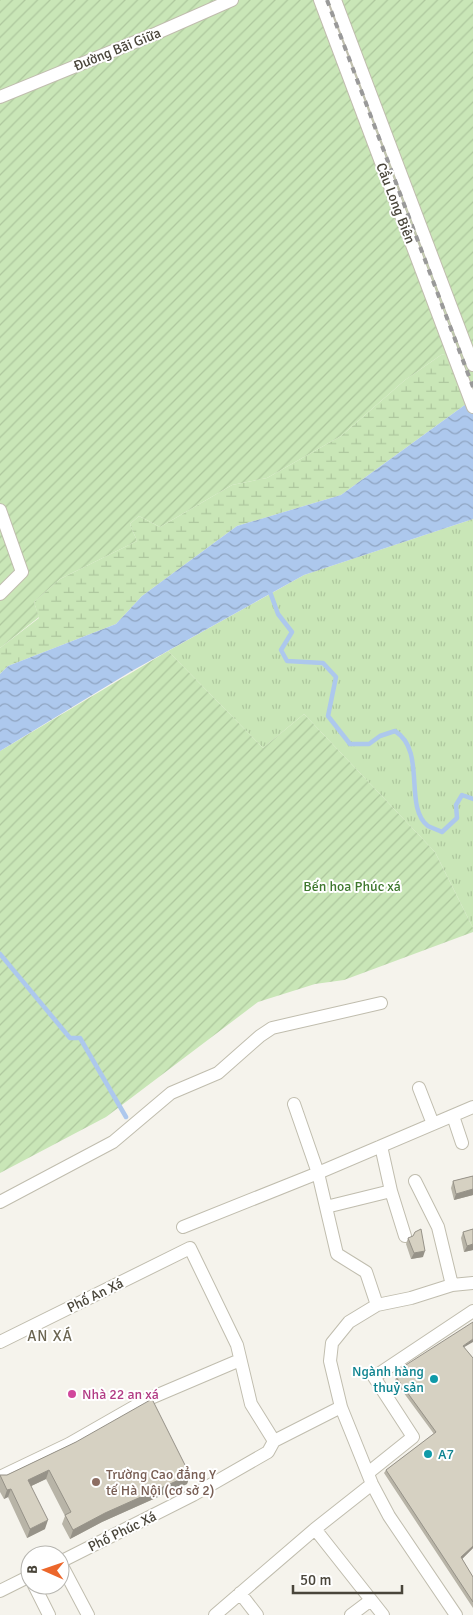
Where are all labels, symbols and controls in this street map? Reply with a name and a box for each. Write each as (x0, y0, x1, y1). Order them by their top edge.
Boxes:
street label: Đường Bãi Giữa (71, 24, 163, 75)
street label: Cầu Long Biên (372, 160, 419, 246)
park label: Bến hoa Phúc xá (303, 878, 401, 895)
street label: Phố An Xá (64, 1275, 126, 1316)
district label: AN XÁ (27, 1326, 73, 1345)
place label: Ngành hàng thuỷ sản (352, 1363, 424, 1396)
marker: Ngành hàng thuỷ sản (428, 1373, 440, 1385)
place label: Nhà 22 an xá (82, 1386, 159, 1403)
marker: Nhà 22 an xá (66, 1388, 78, 1400)
place label: A7 (438, 1446, 454, 1463)
marker: A7 (422, 1448, 434, 1460)
place label: Trường Cao đẳng Y tế Hà Nội (cơ sở 2) (106, 1466, 216, 1499)
marker: Trường Cao đẳng Y tế Hà Nội (cơ sở 2) (90, 1476, 102, 1488)
street label: Phố Phúc Xá (85, 1508, 159, 1555)
north arrow (20, 1545, 70, 1595)
scale bar (293, 1562, 402, 1594)
text: B (24, 1565, 41, 1574)
text: 50 m (300, 1571, 331, 1589)

